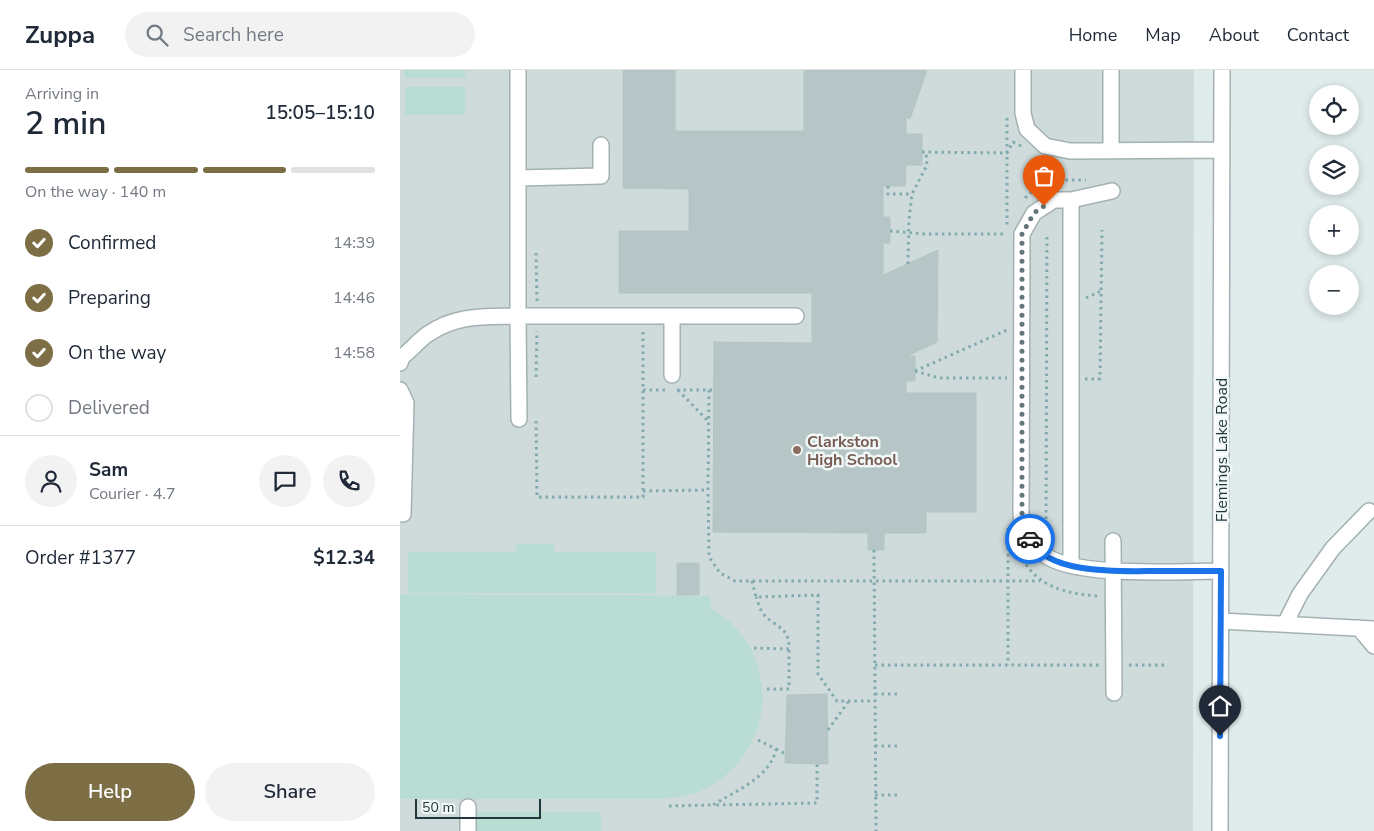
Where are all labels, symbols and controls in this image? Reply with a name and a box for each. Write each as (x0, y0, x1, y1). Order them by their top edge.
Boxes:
search box (125, 12, 475, 57)
text: Zuppa (25, 19, 95, 51)
icon: search (143, 21, 171, 49)
text: Search here (183, 22, 284, 48)
text: Home (1069, 23, 1117, 47)
text: Map (1145, 23, 1181, 47)
text: About (1209, 23, 1259, 47)
text: Contact (1287, 23, 1349, 47)
text: Arriving in (25, 83, 99, 105)
map controls (1309, 85, 1359, 315)
button: locate (1309, 85, 1359, 135)
text: 15:05–15:10 (265, 100, 375, 126)
text: 2 min (25, 102, 107, 145)
button: layers (1309, 145, 1359, 195)
pin (1023, 155, 1065, 206)
icon: bag (1030, 162, 1058, 190)
text: On the way · 140 m (25, 181, 166, 203)
button: + (1309, 205, 1359, 255)
icon: check (25, 229, 53, 257)
text: Confirmed (68, 230, 156, 256)
text: 14:39 (333, 232, 375, 254)
button: − (1309, 265, 1359, 315)
icon: check (25, 284, 53, 312)
text: Preparing (68, 285, 151, 311)
text: 14:46 (333, 287, 375, 309)
icon: check (25, 339, 53, 367)
text: On the way (68, 340, 166, 366)
text: 14:58 (333, 342, 375, 364)
street label: Flemings Lake Road (1211, 378, 1233, 522)
text: Delivered (68, 395, 150, 421)
place label: Clarkston High School (807, 431, 897, 471)
marker: Clarkston High School (791, 444, 803, 456)
button: person (25, 455, 77, 507)
button: chat (259, 455, 311, 507)
button: phone (323, 455, 375, 507)
text: Sam (89, 457, 128, 483)
text: Courier · 4.7 (89, 483, 175, 505)
courier (1005, 514, 1055, 564)
icon: car (1016, 525, 1044, 553)
text: Order #1377 (25, 545, 136, 571)
text: $12.34 (313, 545, 375, 571)
pin (1199, 685, 1241, 736)
icon: home (1206, 692, 1234, 720)
button: Help (25, 763, 195, 821)
button: Share (205, 763, 375, 821)
scale bar (415, 796, 541, 819)
text: 50 m (422, 798, 454, 817)

